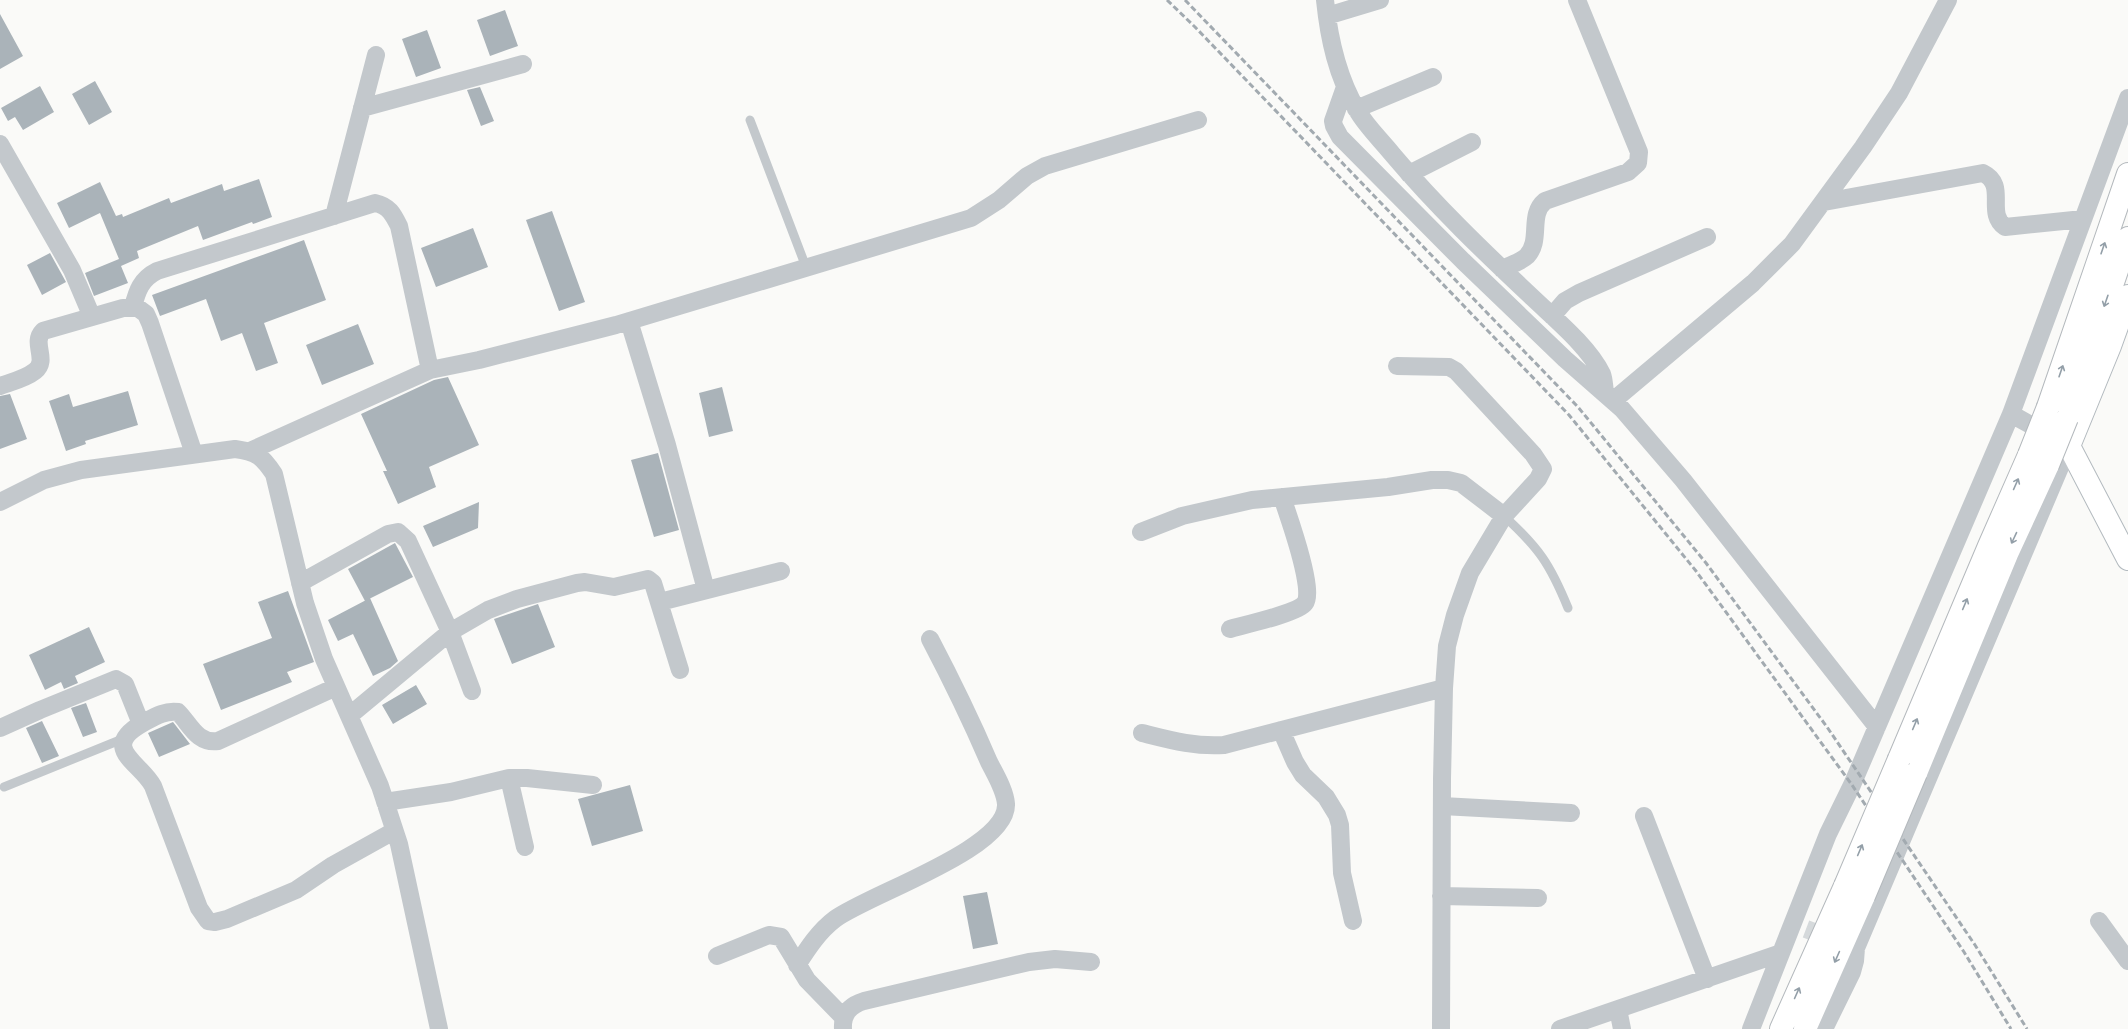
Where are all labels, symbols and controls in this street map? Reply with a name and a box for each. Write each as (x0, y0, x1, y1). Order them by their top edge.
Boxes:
one-way arrow (2100, 241, 2107, 254)
one-way arrow (2102, 295, 2110, 307)
one-way arrow (2058, 364, 2065, 377)
one-way arrow (2013, 479, 2020, 491)
one-way arrow (2010, 532, 2017, 544)
one-way arrow (1961, 598, 1969, 610)
one-way arrow (1911, 718, 1919, 730)
one-way arrow (1857, 844, 1865, 856)
one-way arrow (1833, 950, 1840, 962)
one-way arrow (1794, 988, 1801, 1000)

